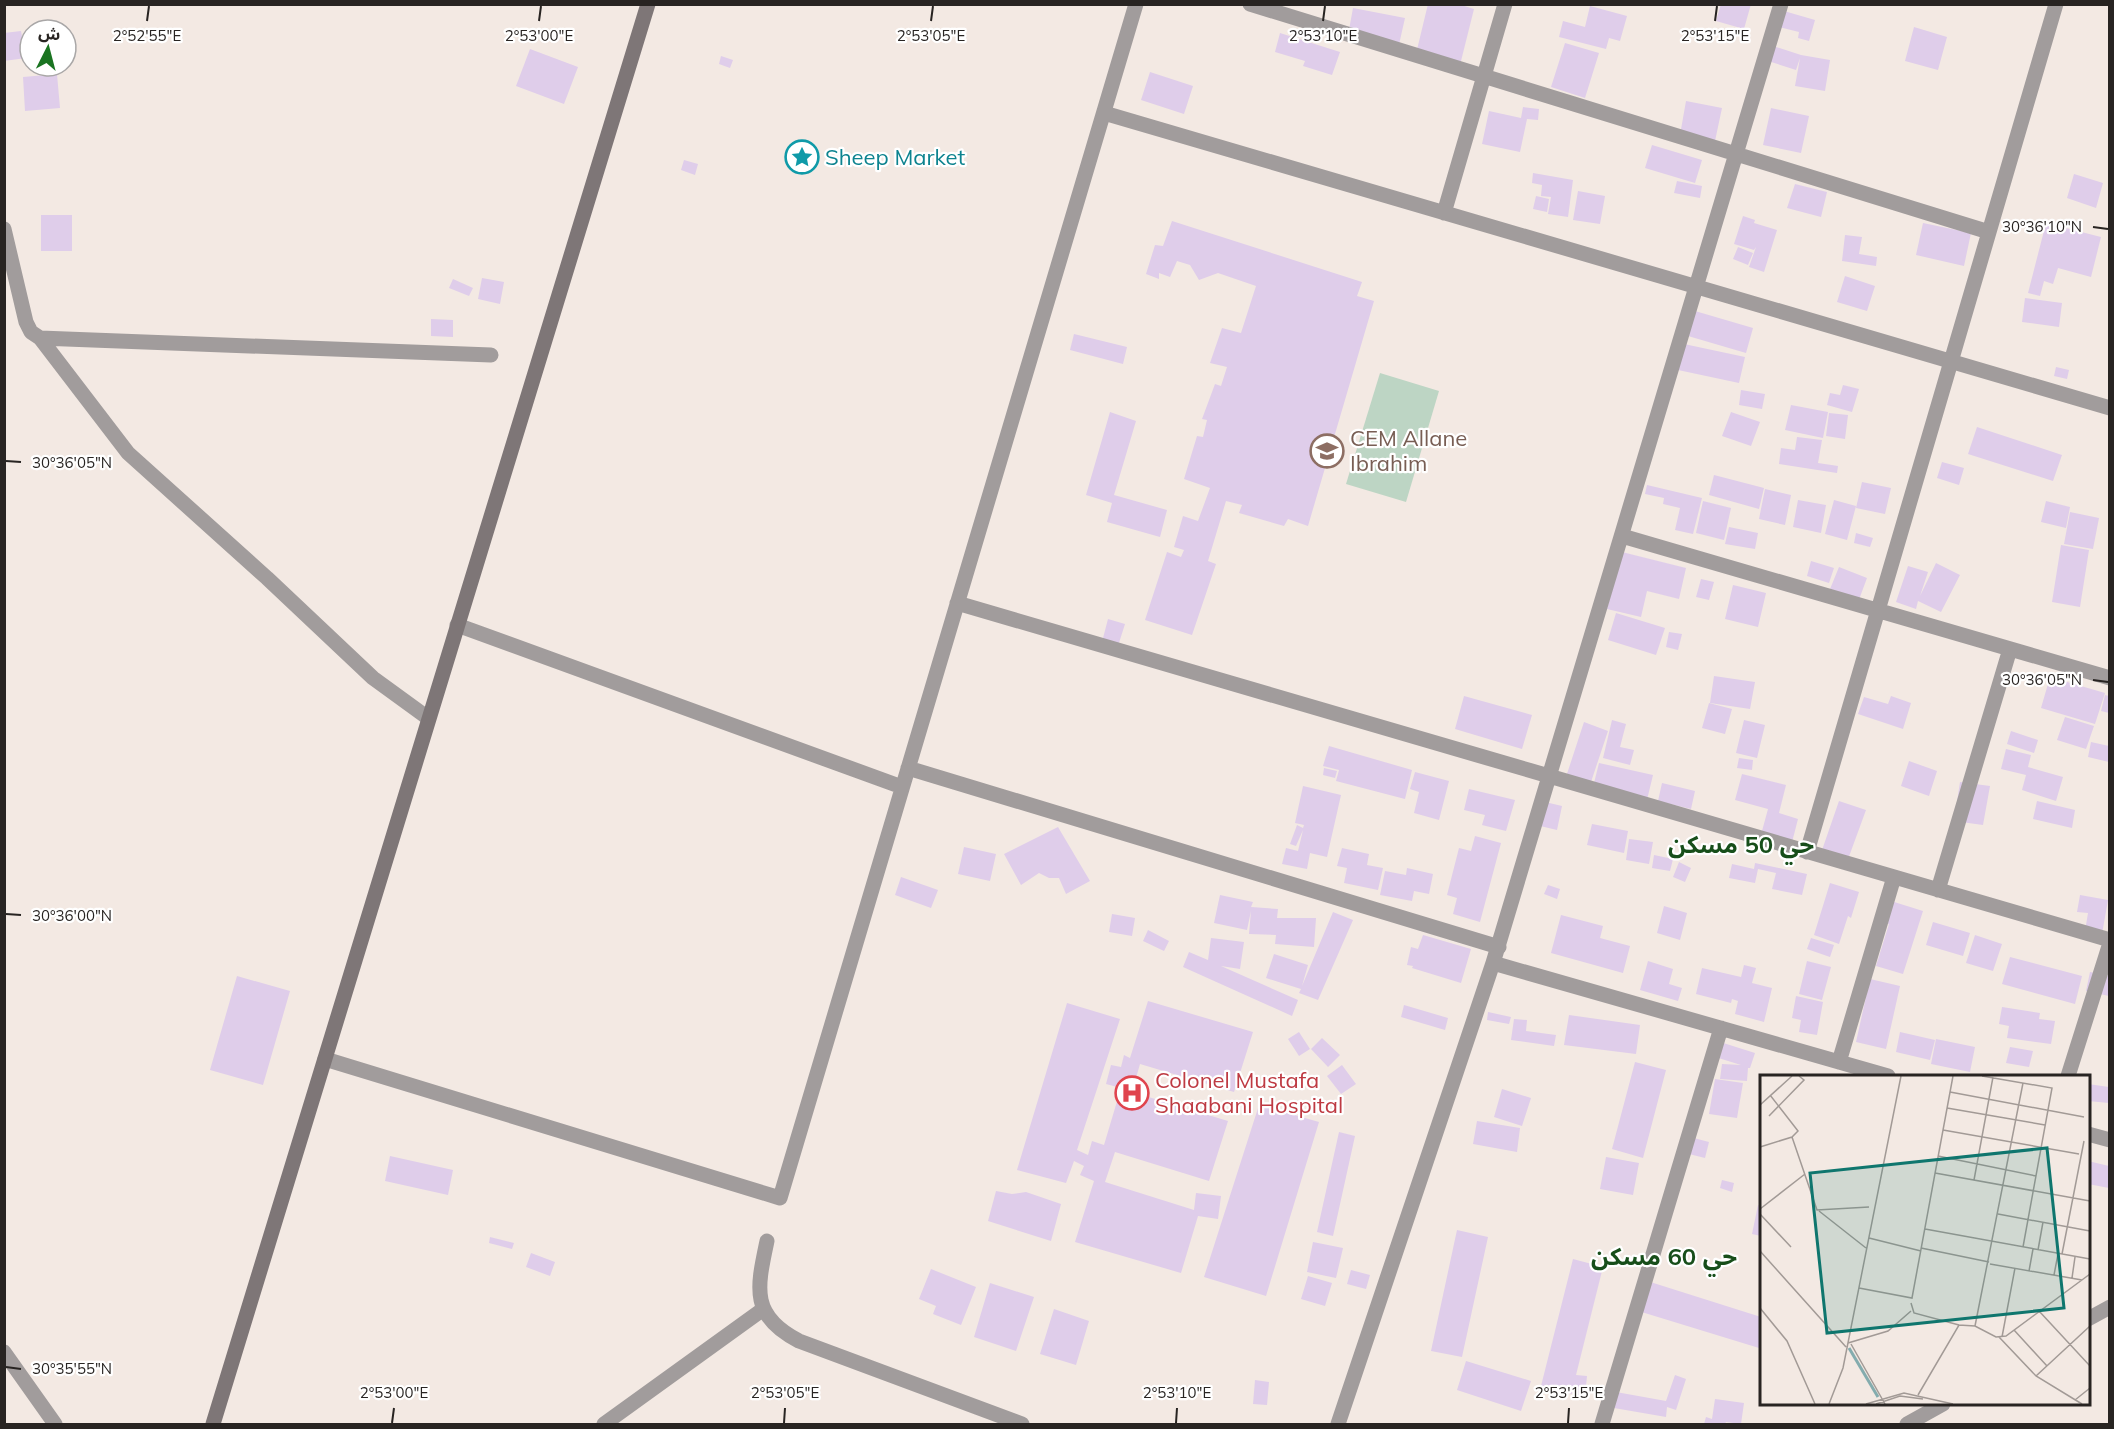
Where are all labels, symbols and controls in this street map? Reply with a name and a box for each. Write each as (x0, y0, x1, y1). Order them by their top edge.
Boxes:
north arrow (18, 18, 78, 78)
text: ش (38, 22, 62, 44)
text: 2°52'55"E (113, 26, 181, 45)
text: 2°53'00"E (505, 26, 573, 45)
text: 2°53'05"E (897, 26, 965, 45)
text: 2°53'10"E (1289, 26, 1357, 45)
text: 2°53'15"E (1681, 26, 1749, 45)
place icon: Sheep Market (784, 139, 820, 175)
place label: Sheep Market (825, 143, 966, 171)
text: 30°36'10"N (2002, 217, 2082, 236)
place label: CEM Allane Ibrahim (1350, 424, 1467, 477)
school or university icon: CEM Allane Ibrahim (1309, 433, 1345, 469)
text: 30°36'05"N (32, 453, 112, 472)
text: 30°36'05"N (2002, 670, 2082, 689)
district label: حي 50 مسكن (1668, 829, 1814, 865)
text: 30°36'00"N (32, 906, 112, 925)
place label: Colonel Mustafa Shaabani Hospital (1155, 1066, 1343, 1119)
hospital icon: Colonel Mustafa Shaabani Hospital (1114, 1075, 1150, 1111)
inset map (1760, 1075, 2090, 1405)
district label: حي 60 مسكن (1591, 1241, 1737, 1277)
text: 30°35'55"N (32, 1359, 112, 1378)
text: 2°53'00"E (360, 1383, 428, 1402)
text: 2°53'05"E (751, 1383, 819, 1402)
text: 2°53'10"E (1143, 1383, 1211, 1402)
text: 2°53'15"E (1535, 1383, 1603, 1402)

